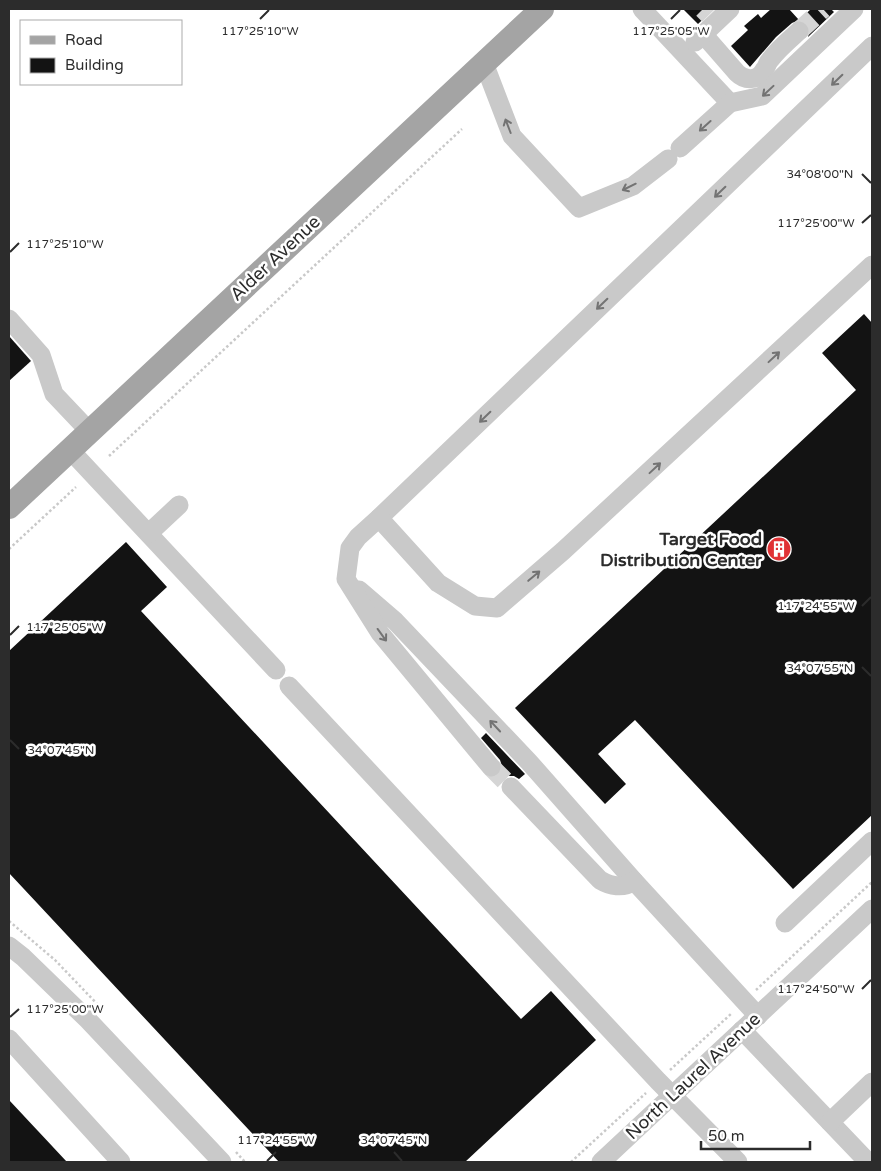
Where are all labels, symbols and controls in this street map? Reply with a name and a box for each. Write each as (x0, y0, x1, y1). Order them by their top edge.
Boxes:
legend (20, 20, 182, 85)
text: 117°25'10"W (221, 24, 299, 38)
text: 117°25'05"W (632, 24, 710, 38)
text: Road (65, 31, 103, 49)
text: Building (65, 56, 124, 74)
one-way arrow (831, 74, 843, 86)
one-way arrow (762, 85, 775, 96)
one-way arrow (503, 119, 512, 134)
one-way arrow (698, 120, 711, 131)
text: 34°08'00"N (787, 167, 854, 181)
one-way arrow (622, 183, 637, 193)
one-way arrow (713, 186, 726, 198)
street label: Alder Avenue (225, 211, 325, 305)
text: 117°25'00"W (777, 216, 855, 230)
text: 117°25'10"W (26, 237, 104, 251)
one-way arrow (597, 298, 609, 310)
one-way arrow (767, 351, 780, 363)
one-way arrow (478, 411, 491, 423)
one-way arrow (648, 462, 661, 474)
place label: Target Food Distribution Center (600, 528, 763, 571)
building icon: Target Food Distribution Center (766, 536, 792, 562)
one-way arrow (527, 571, 540, 582)
text: 117°24'55"W (777, 599, 855, 613)
text: 117°25'05"W (26, 620, 104, 634)
one-way arrow (376, 628, 387, 641)
text: 34°07'55"N (787, 661, 854, 675)
one-way arrow (489, 720, 501, 733)
text: 34°07'45"N (28, 743, 95, 757)
text: 117°24'50"W (777, 982, 855, 996)
text: 117°25'00"W (26, 1002, 104, 1016)
street label: North Laurel Avenue (621, 1008, 765, 1144)
scale bar (701, 1118, 810, 1150)
text: 50 m (708, 1127, 745, 1145)
text: 117°24'55"W (237, 1133, 315, 1147)
text: 34°07'45"N (361, 1133, 428, 1147)

